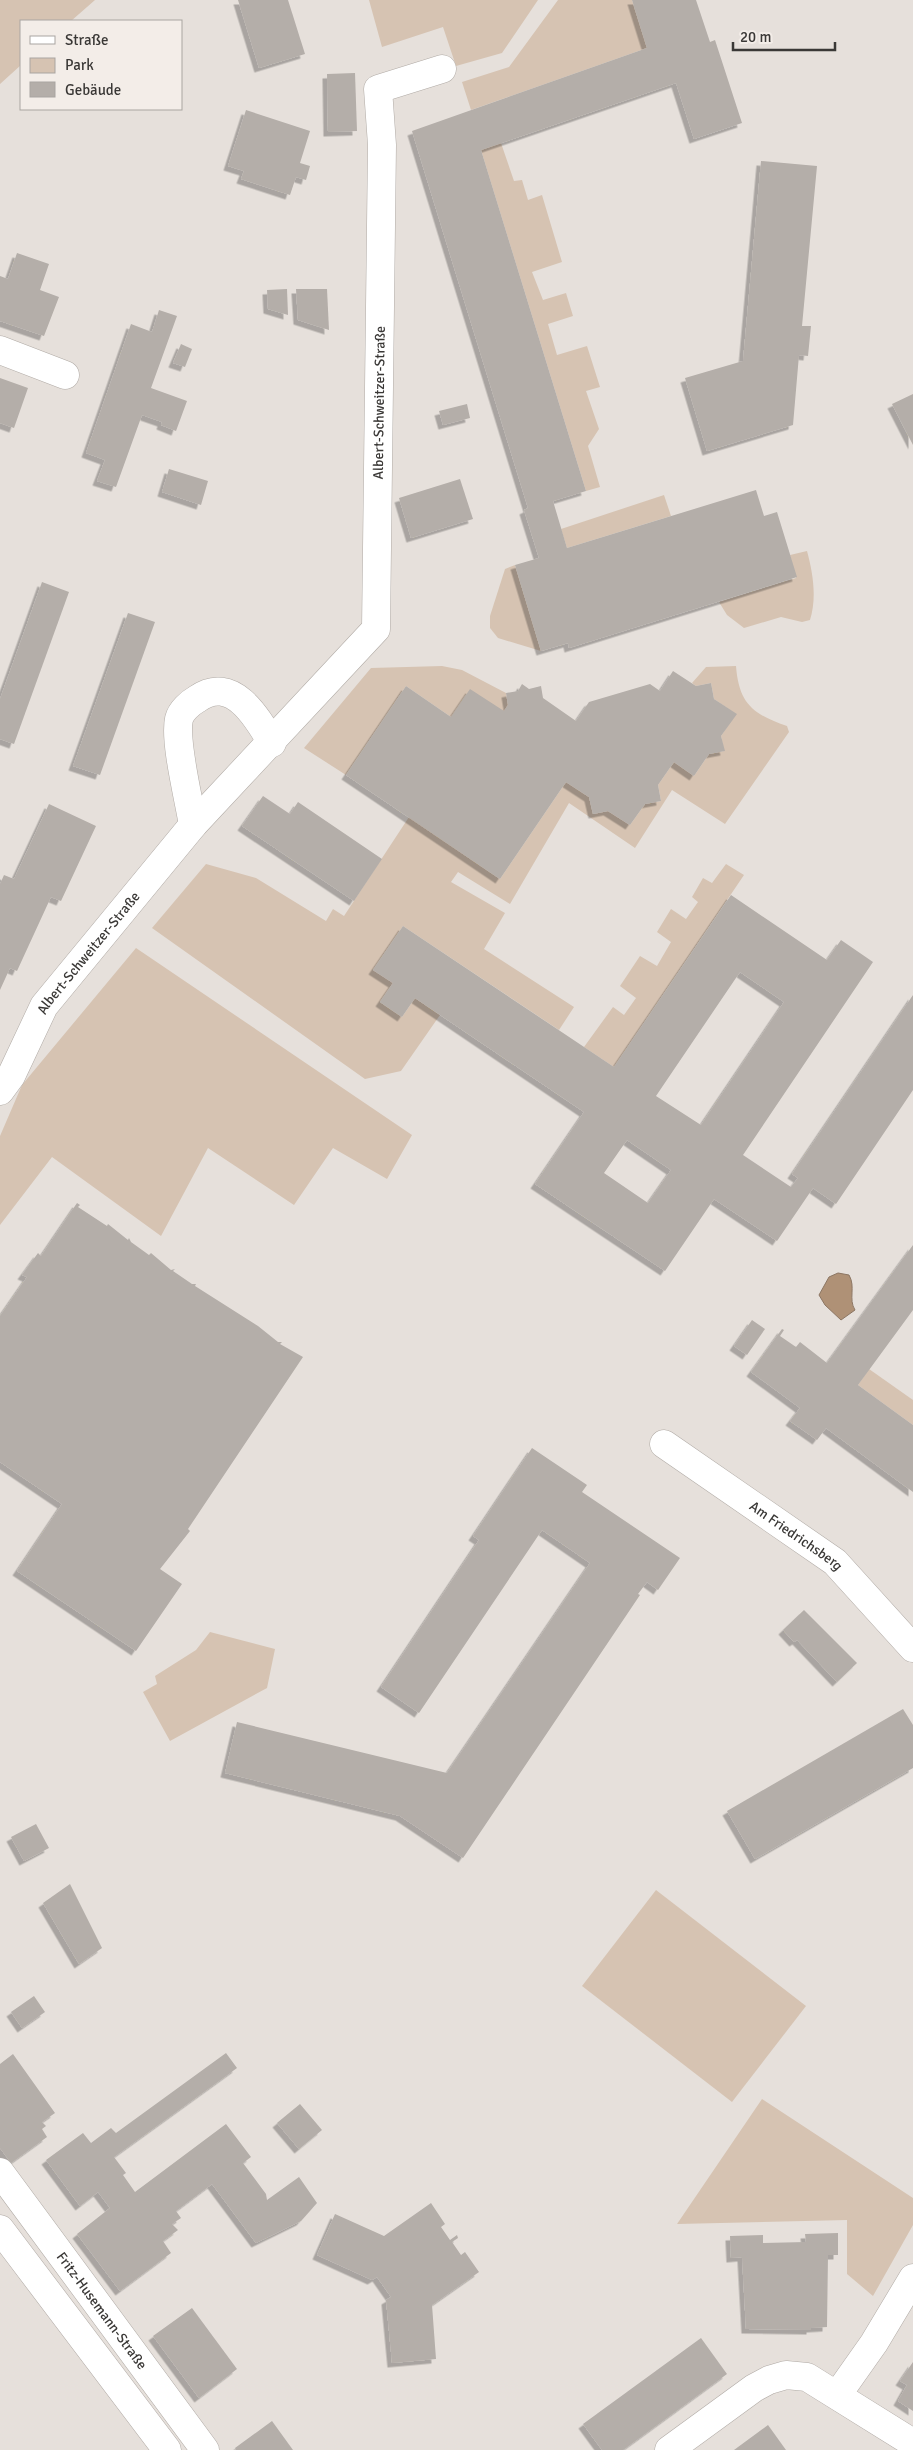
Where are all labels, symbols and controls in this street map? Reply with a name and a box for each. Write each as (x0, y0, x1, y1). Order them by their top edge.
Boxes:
legend (20, 20, 182, 110)
scale bar (733, 20, 836, 52)
text: 20 m (740, 28, 771, 46)
text: Straße (65, 31, 109, 49)
text: Park (65, 56, 94, 74)
text: Gebäude (65, 81, 121, 99)
street label: Albert-Schweitzer-Straße (370, 326, 389, 480)
street label: Albert-Schweitzer-Straße (33, 888, 144, 1017)
street label: Am Friedrichsberg (746, 1498, 846, 1574)
street label: Fritz-Husemann-Straße (53, 2249, 151, 2373)

